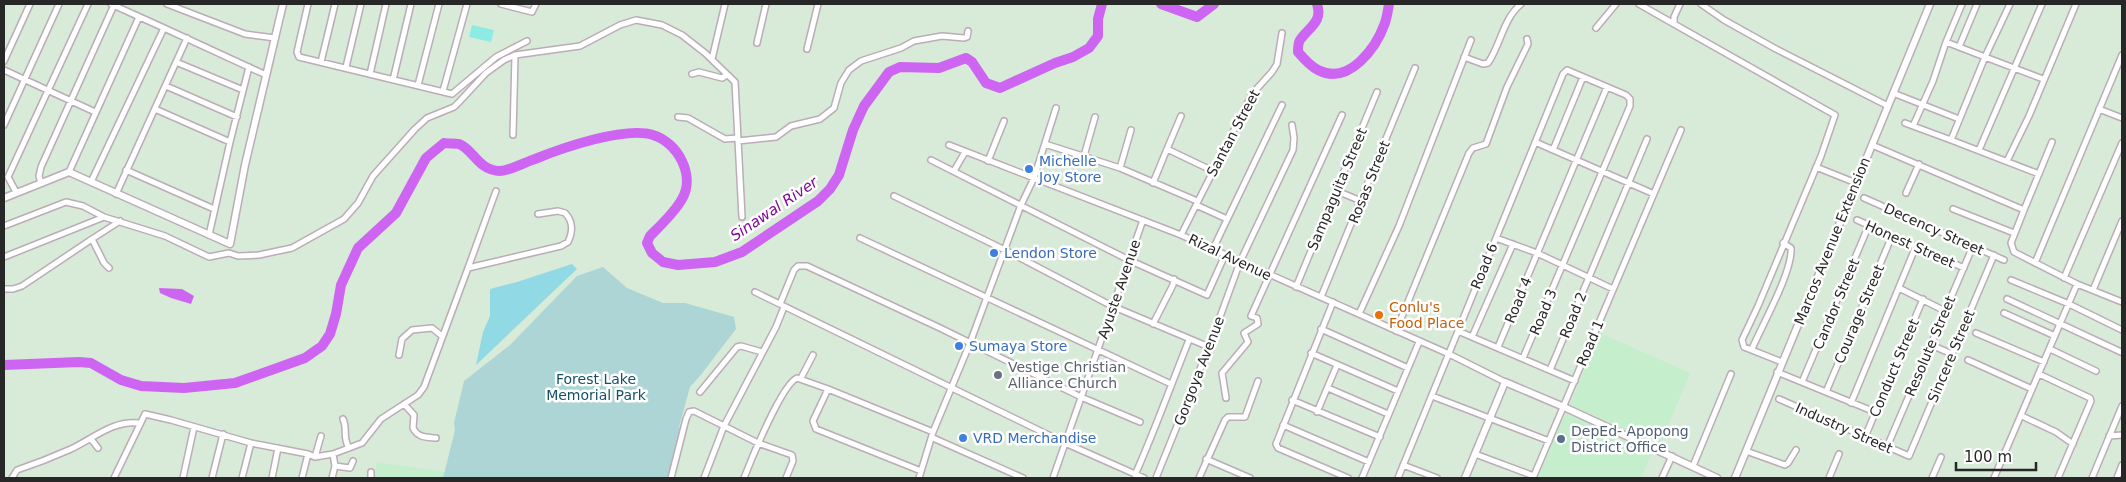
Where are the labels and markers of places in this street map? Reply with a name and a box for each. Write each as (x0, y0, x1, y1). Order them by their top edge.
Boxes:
place label: Michelle Joy Store (1038, 153, 1101, 185)
marker: Michelle Joy Store (1023, 163, 1035, 175)
place label: Lendon Store (1004, 245, 1097, 261)
marker: Lendon Store (988, 247, 1000, 259)
place label: Conlu's Food Place (1389, 299, 1464, 331)
marker: Conlu's Food Place (1373, 309, 1385, 321)
place label: Sumaya Store (969, 338, 1067, 354)
marker: Sumaya Store (953, 340, 965, 352)
place label: Vestige Christian Alliance Church (1008, 359, 1126, 391)
marker: Vestige Christian Alliance Church (992, 369, 1004, 381)
place label: DepEd- Apopong District Office (1571, 423, 1689, 455)
place label: VRD Merchandise (973, 430, 1096, 446)
marker: VRD Merchandise (957, 432, 969, 444)
marker: DepEd- Apopong District Office (1555, 433, 1567, 445)

